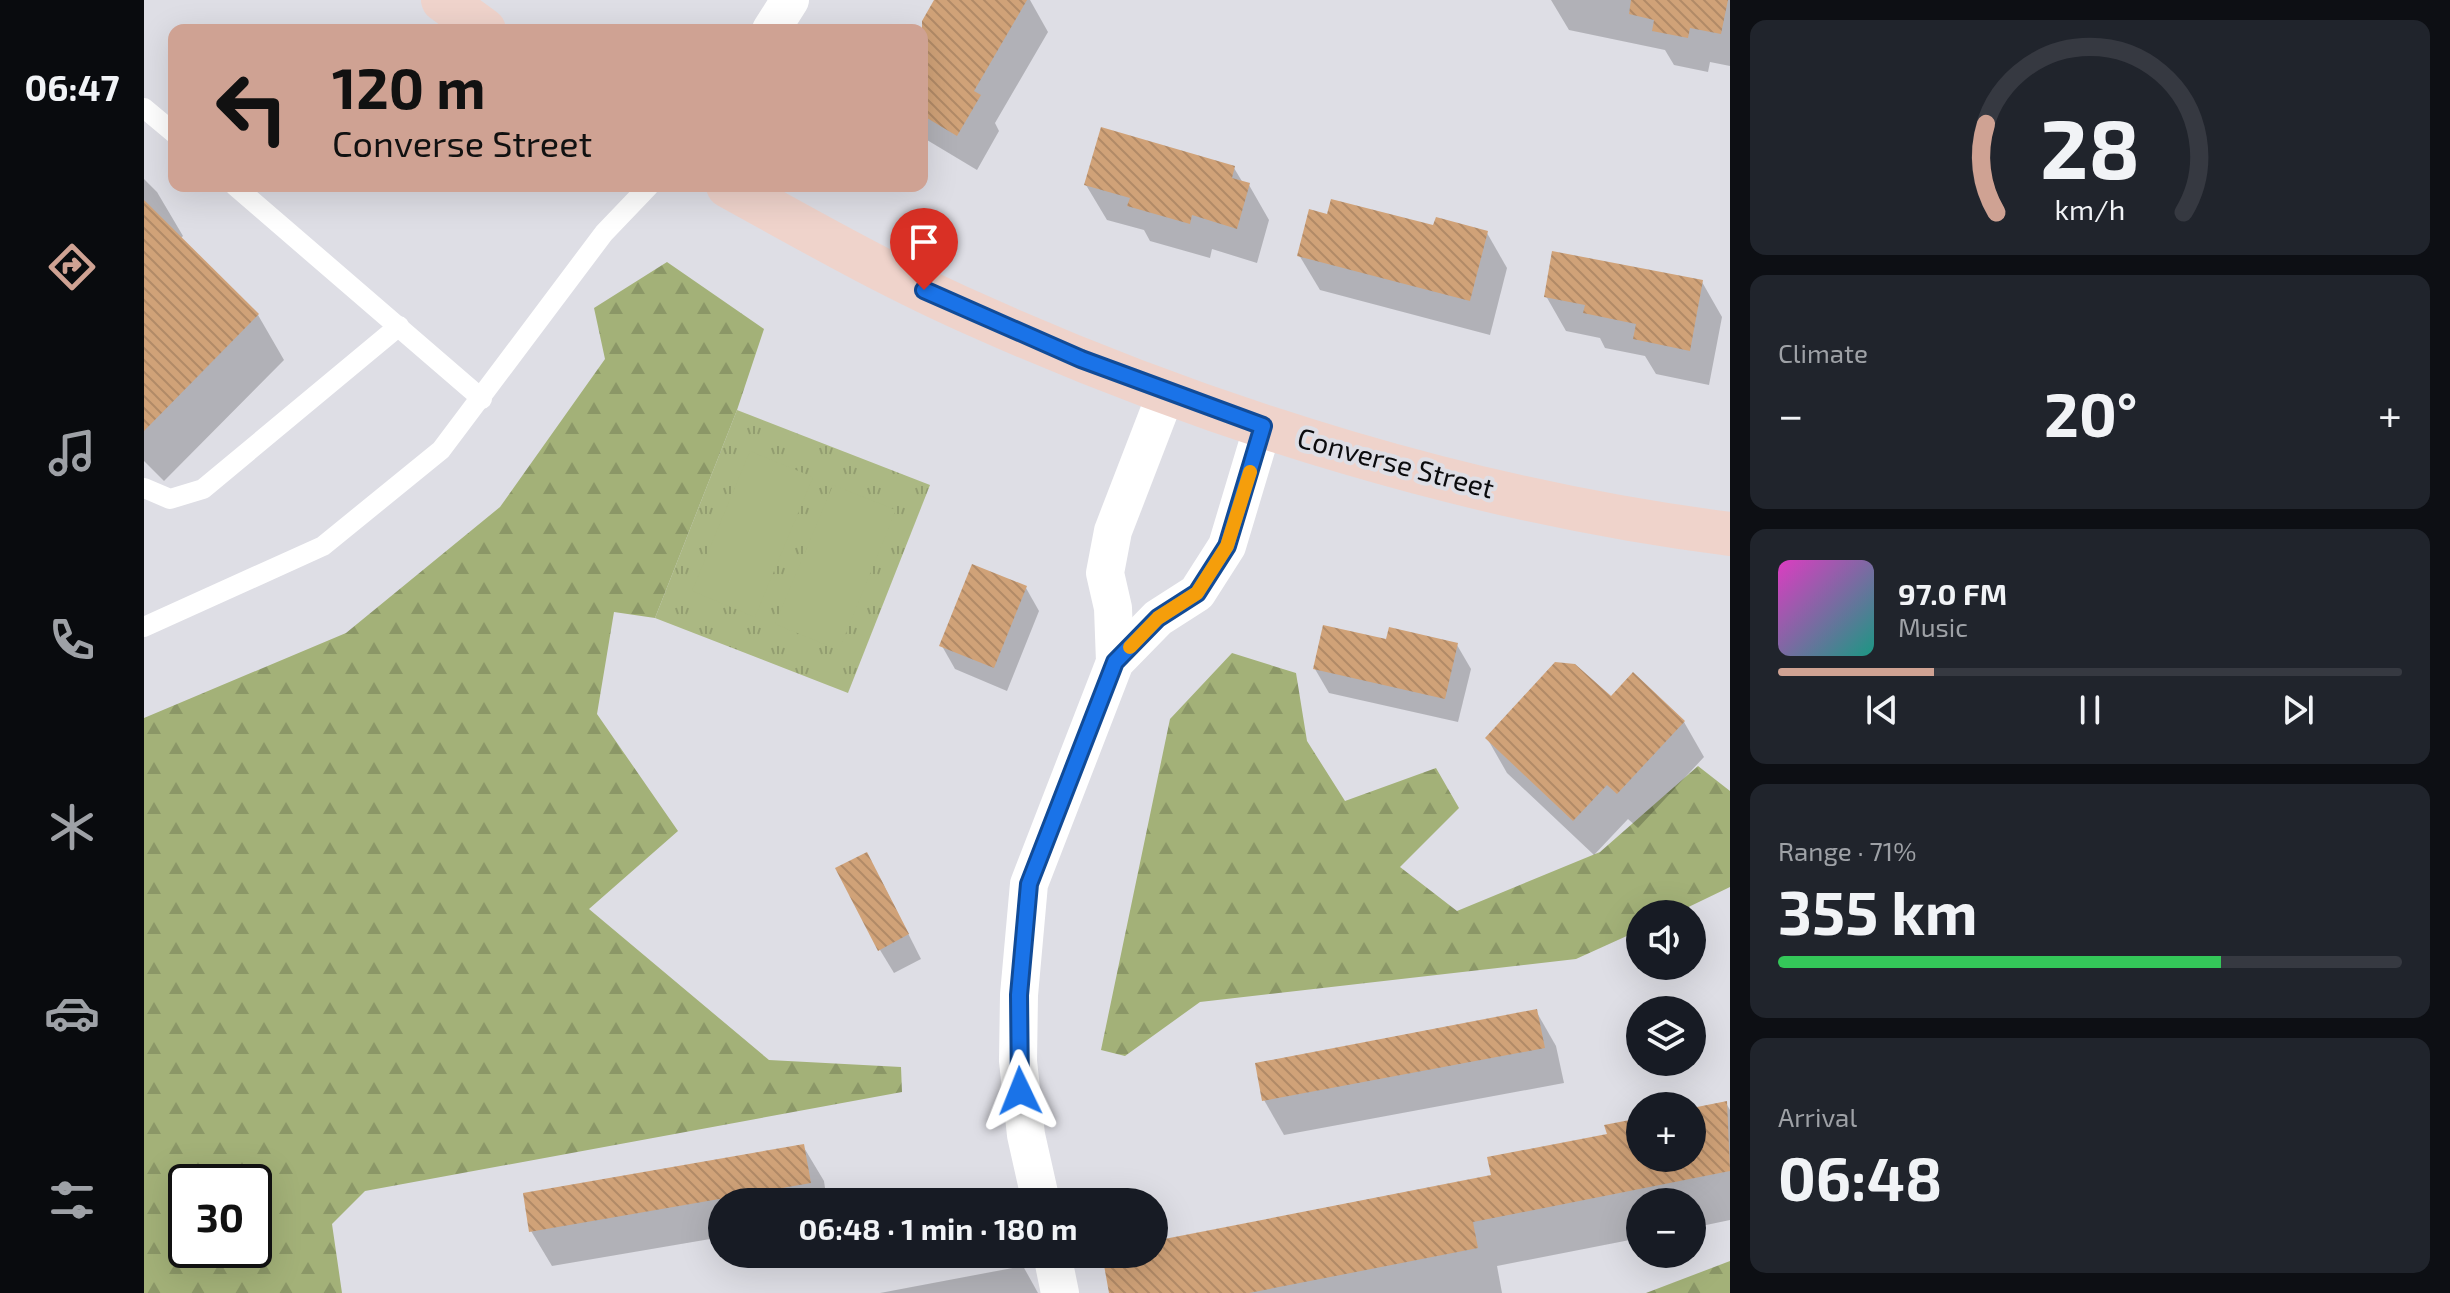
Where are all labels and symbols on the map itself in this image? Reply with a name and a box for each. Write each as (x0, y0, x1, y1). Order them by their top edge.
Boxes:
pin (890, 208, 958, 290)
street label: Converse Street (1294, 419, 1498, 505)
position arrow (978, 1049, 1062, 1133)
speed limit sign: 30 (168, 1164, 272, 1268)

